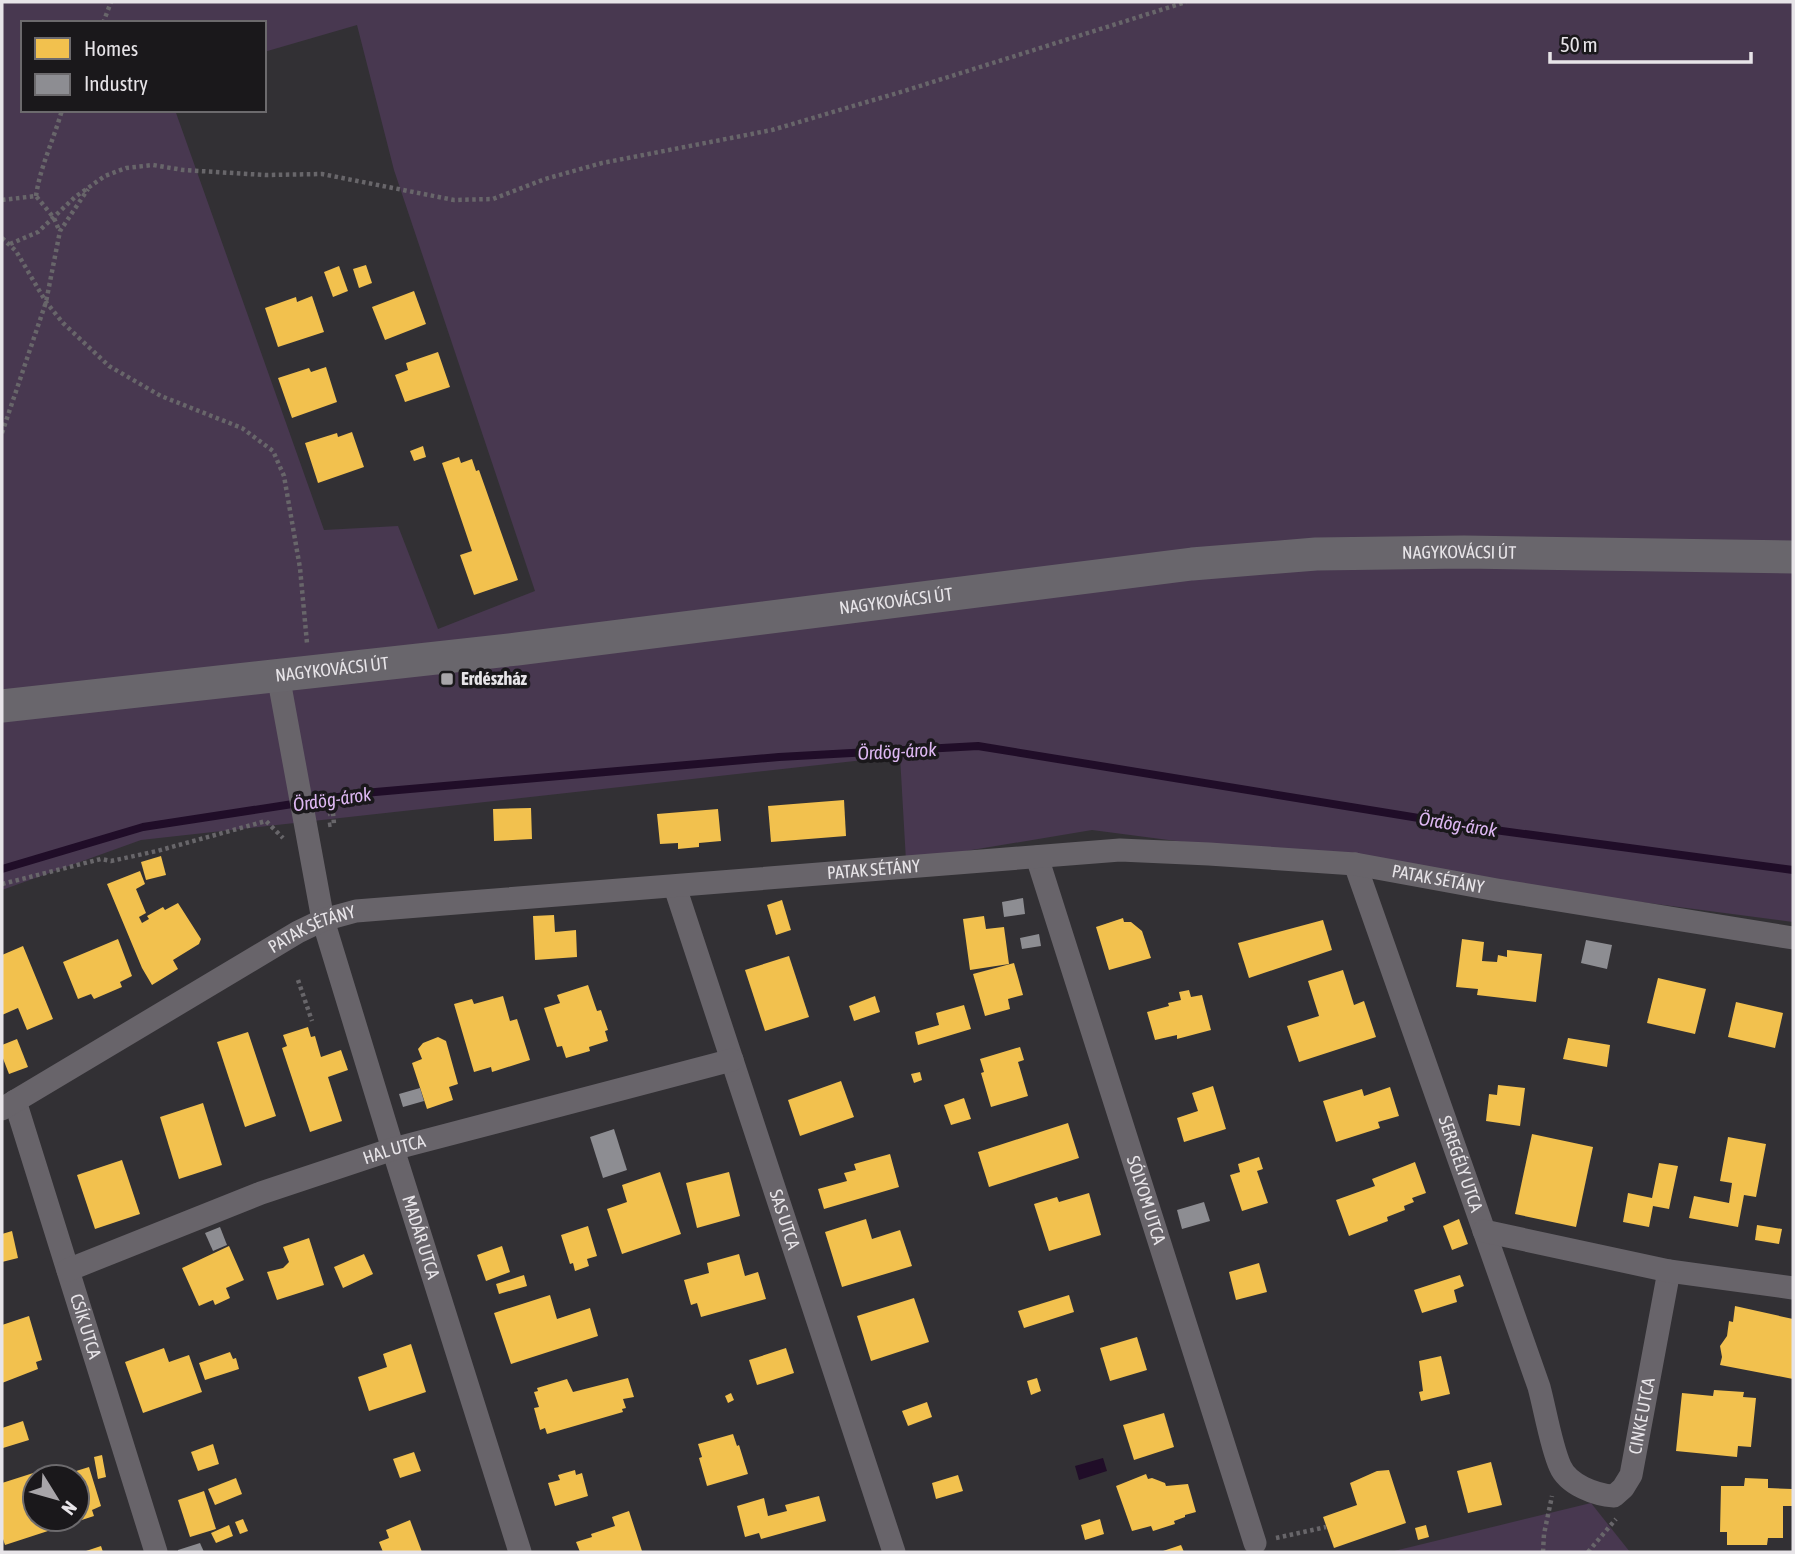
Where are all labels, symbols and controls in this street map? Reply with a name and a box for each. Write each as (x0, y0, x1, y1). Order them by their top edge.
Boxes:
legend (21, 21, 266, 112)
scale bar (1550, 21, 1751, 65)
text: 50 m (1560, 32, 1598, 56)
text: Homes (84, 36, 138, 60)
text: Industry (84, 71, 148, 95)
street label: NAGYKOVÁCSI ÚT (1402, 541, 1516, 563)
street label: NAGYKOVÁCSI ÚT (838, 583, 954, 618)
street label: NAGYKOVÁCSI ÚT (274, 652, 390, 686)
place label: Erdészház (461, 668, 528, 689)
marker: Erdészház (439, 671, 455, 687)
water label: Ördög-árok (857, 738, 938, 764)
water label: Ördög-árok (291, 783, 373, 815)
water label: Ördög-árok (1417, 807, 1499, 841)
street label: PATAK SÉTÁNY (826, 855, 921, 883)
street label: PATAK SÉTÁNY (1390, 860, 1486, 897)
street label: PATAK SÉTÁNY (264, 901, 358, 957)
street label: SEREGÉLY UTCA (1434, 1113, 1488, 1215)
street label: HAL UTCA (360, 1130, 428, 1168)
street label: SÓLYOM UTCA (1123, 1153, 1170, 1247)
street label: SAS UTCA (765, 1187, 805, 1252)
street label: MADÁR UTCA (398, 1193, 444, 1282)
street label: CSÍK UTCA (66, 1291, 106, 1361)
street label: CINKE UTCA (1624, 1376, 1659, 1456)
north arrow (21, 1463, 91, 1533)
text: N (57, 1497, 82, 1519)

